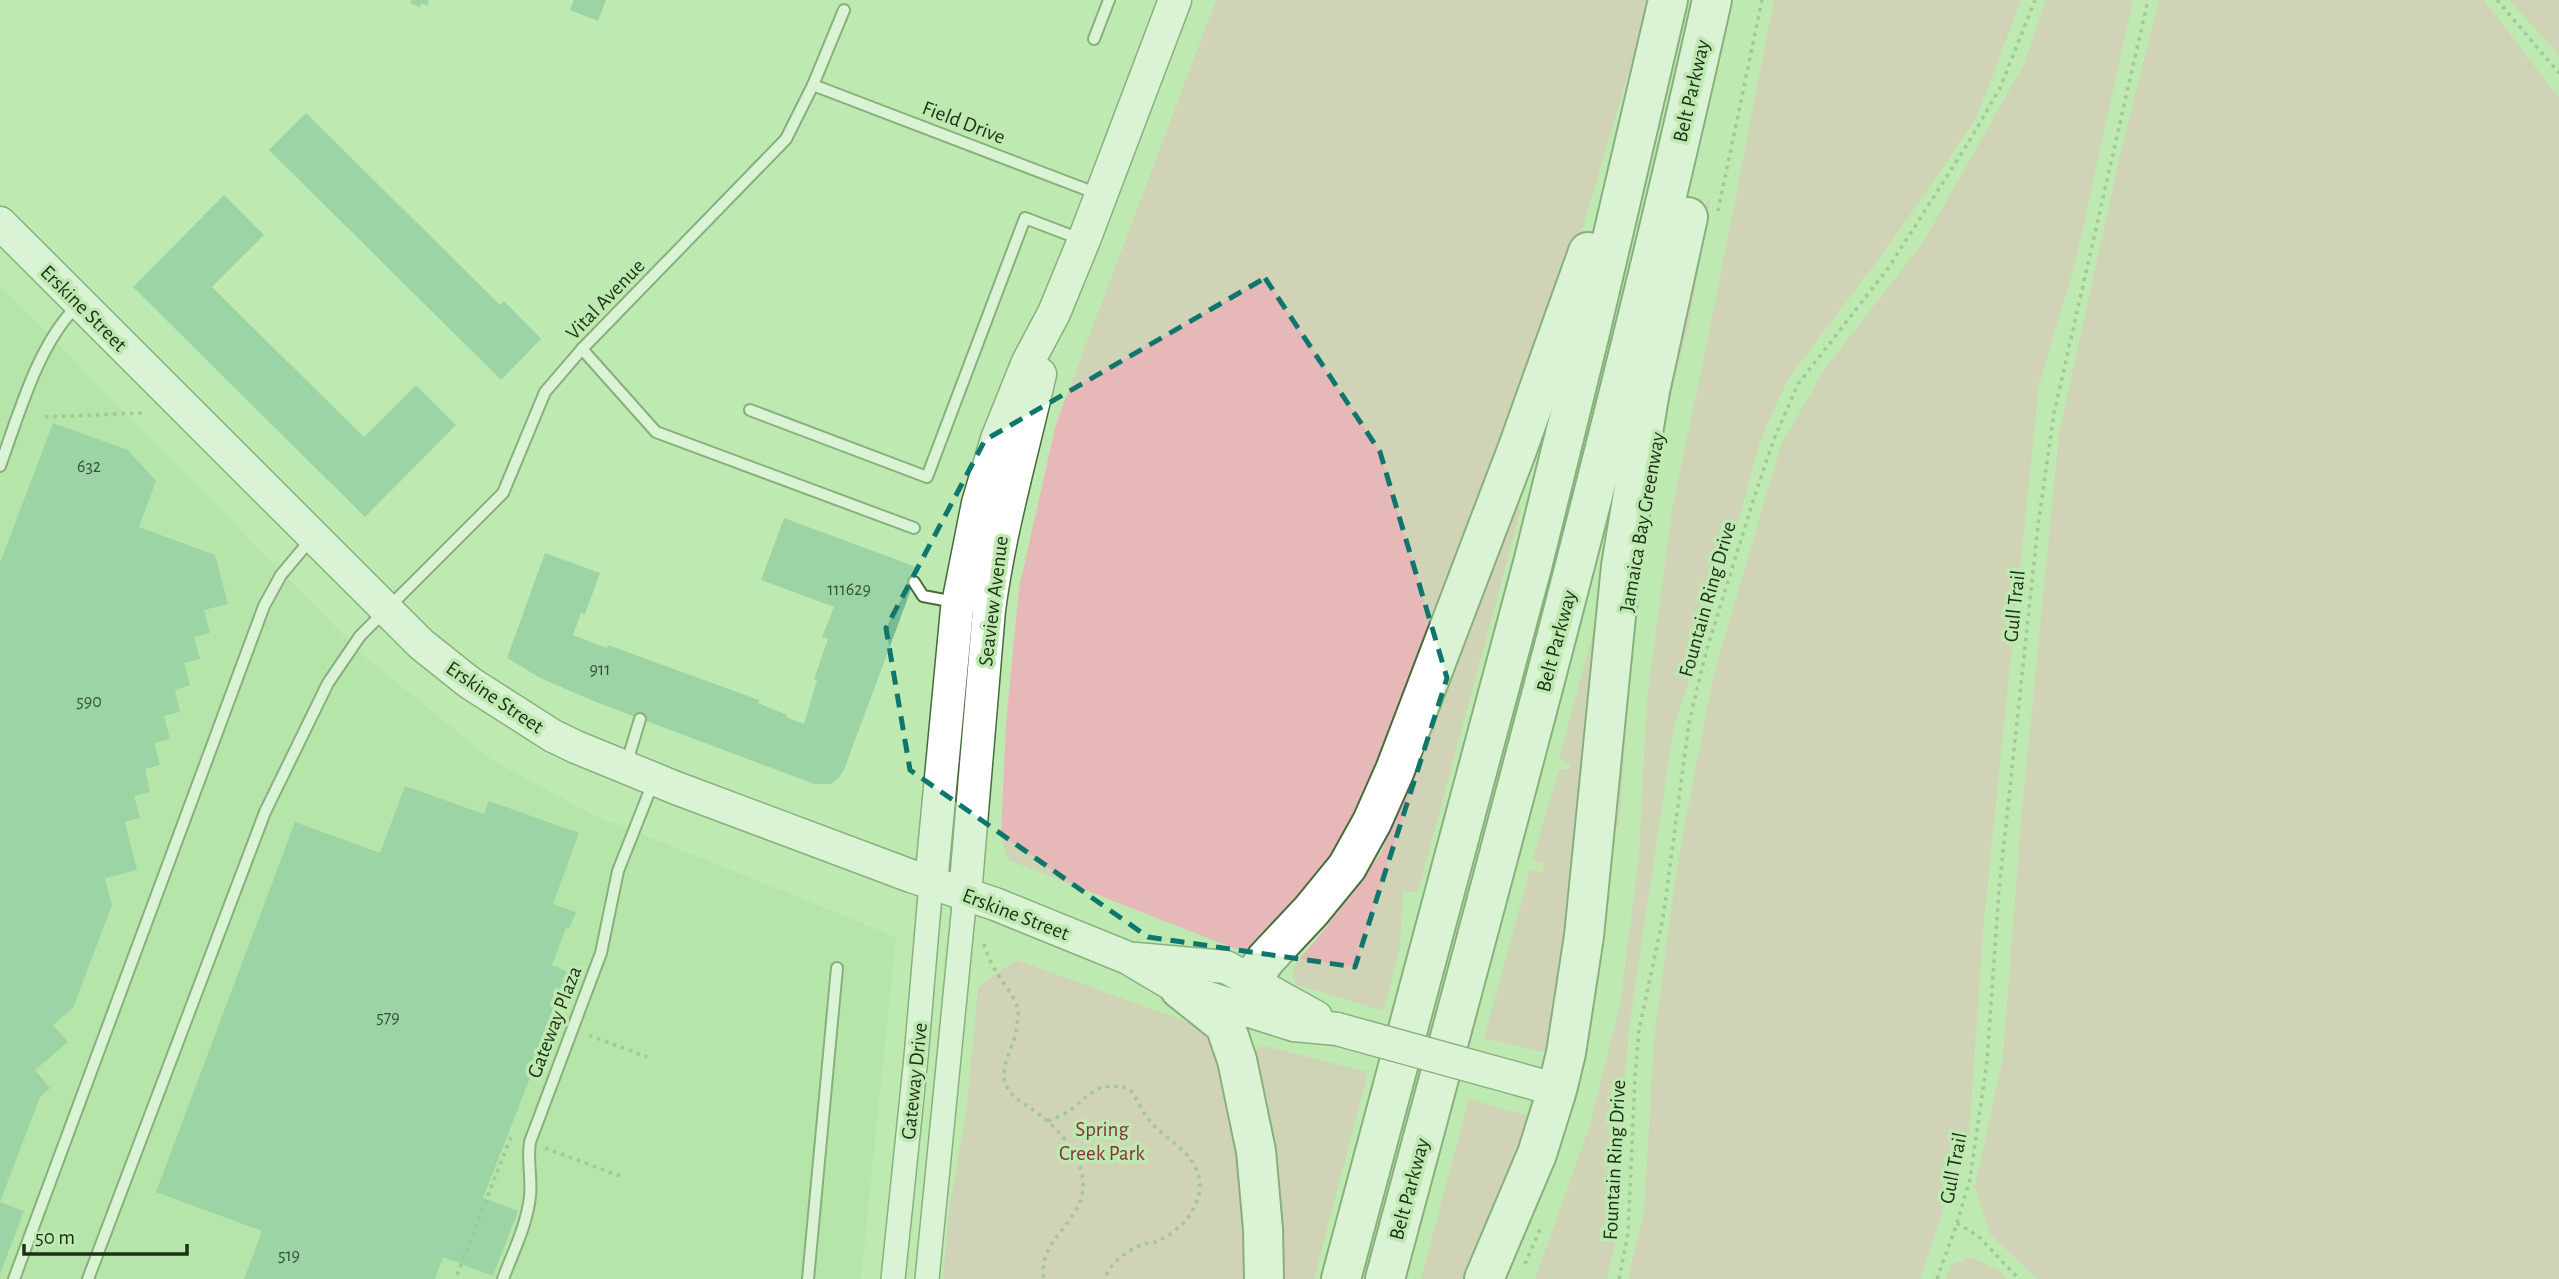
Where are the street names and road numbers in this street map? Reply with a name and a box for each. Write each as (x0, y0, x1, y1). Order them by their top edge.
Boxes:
street label: Belt Parkway (1669, 38, 1713, 144)
street label: Field Drive (919, 97, 1008, 148)
street label: Vital Avenue (562, 255, 649, 344)
street label: Erskine Street (36, 261, 131, 356)
street label: Jamaica Bay Greenway (1616, 430, 1669, 614)
street label: Fountain Ring Drive (1675, 519, 1740, 679)
street label: Seaview Avenue (975, 535, 1012, 667)
street label: Gull Trail (2000, 569, 2029, 643)
street label: Belt Parkway (1533, 588, 1580, 694)
street label: Erskine Street (442, 657, 547, 738)
street label: Erskine Street (960, 884, 1072, 945)
street label: Gateway Plaza (524, 963, 586, 1081)
street label: Gateway Drive (898, 1022, 931, 1141)
street label: Fountain Ring Drive (1600, 1079, 1629, 1241)
street label: Gull Trail (1936, 1131, 1971, 1206)
street label: Belt Parkway (1386, 1136, 1433, 1242)

